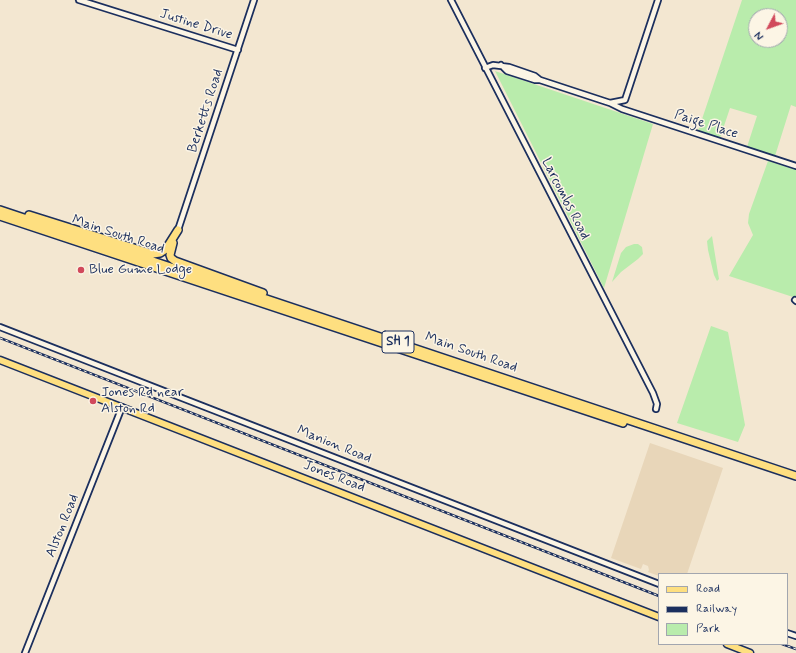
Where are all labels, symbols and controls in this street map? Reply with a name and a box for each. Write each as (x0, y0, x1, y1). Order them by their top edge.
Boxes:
street label: Justine Drive (158, 6, 234, 44)
north arrow (748, 8, 788, 48)
text: N (752, 28, 767, 43)
street label: Berketts Road (185, 67, 227, 155)
street label: Paige Place (672, 107, 740, 143)
street label: Larcombs Road (537, 155, 593, 243)
street label: Main South Road (69, 212, 167, 258)
place label: Blue Gume Lodge (89, 262, 192, 278)
marker: Blue Gume Lodge (76, 265, 86, 275)
street label: Main South Road (423, 329, 519, 377)
road number: SH 1 (382, 331, 414, 353)
place label: Jones Rd near Alston Rd (101, 385, 183, 418)
marker: Jones Rd near Alston Rd (88, 396, 98, 406)
street label: Manion Road (294, 422, 374, 468)
street label: Jones Road (301, 458, 367, 496)
street label: Alston Road (43, 492, 83, 560)
legend (658, 573, 788, 645)
text: Road (696, 581, 720, 597)
text: Railway (696, 601, 737, 617)
text: Park (696, 621, 720, 637)

